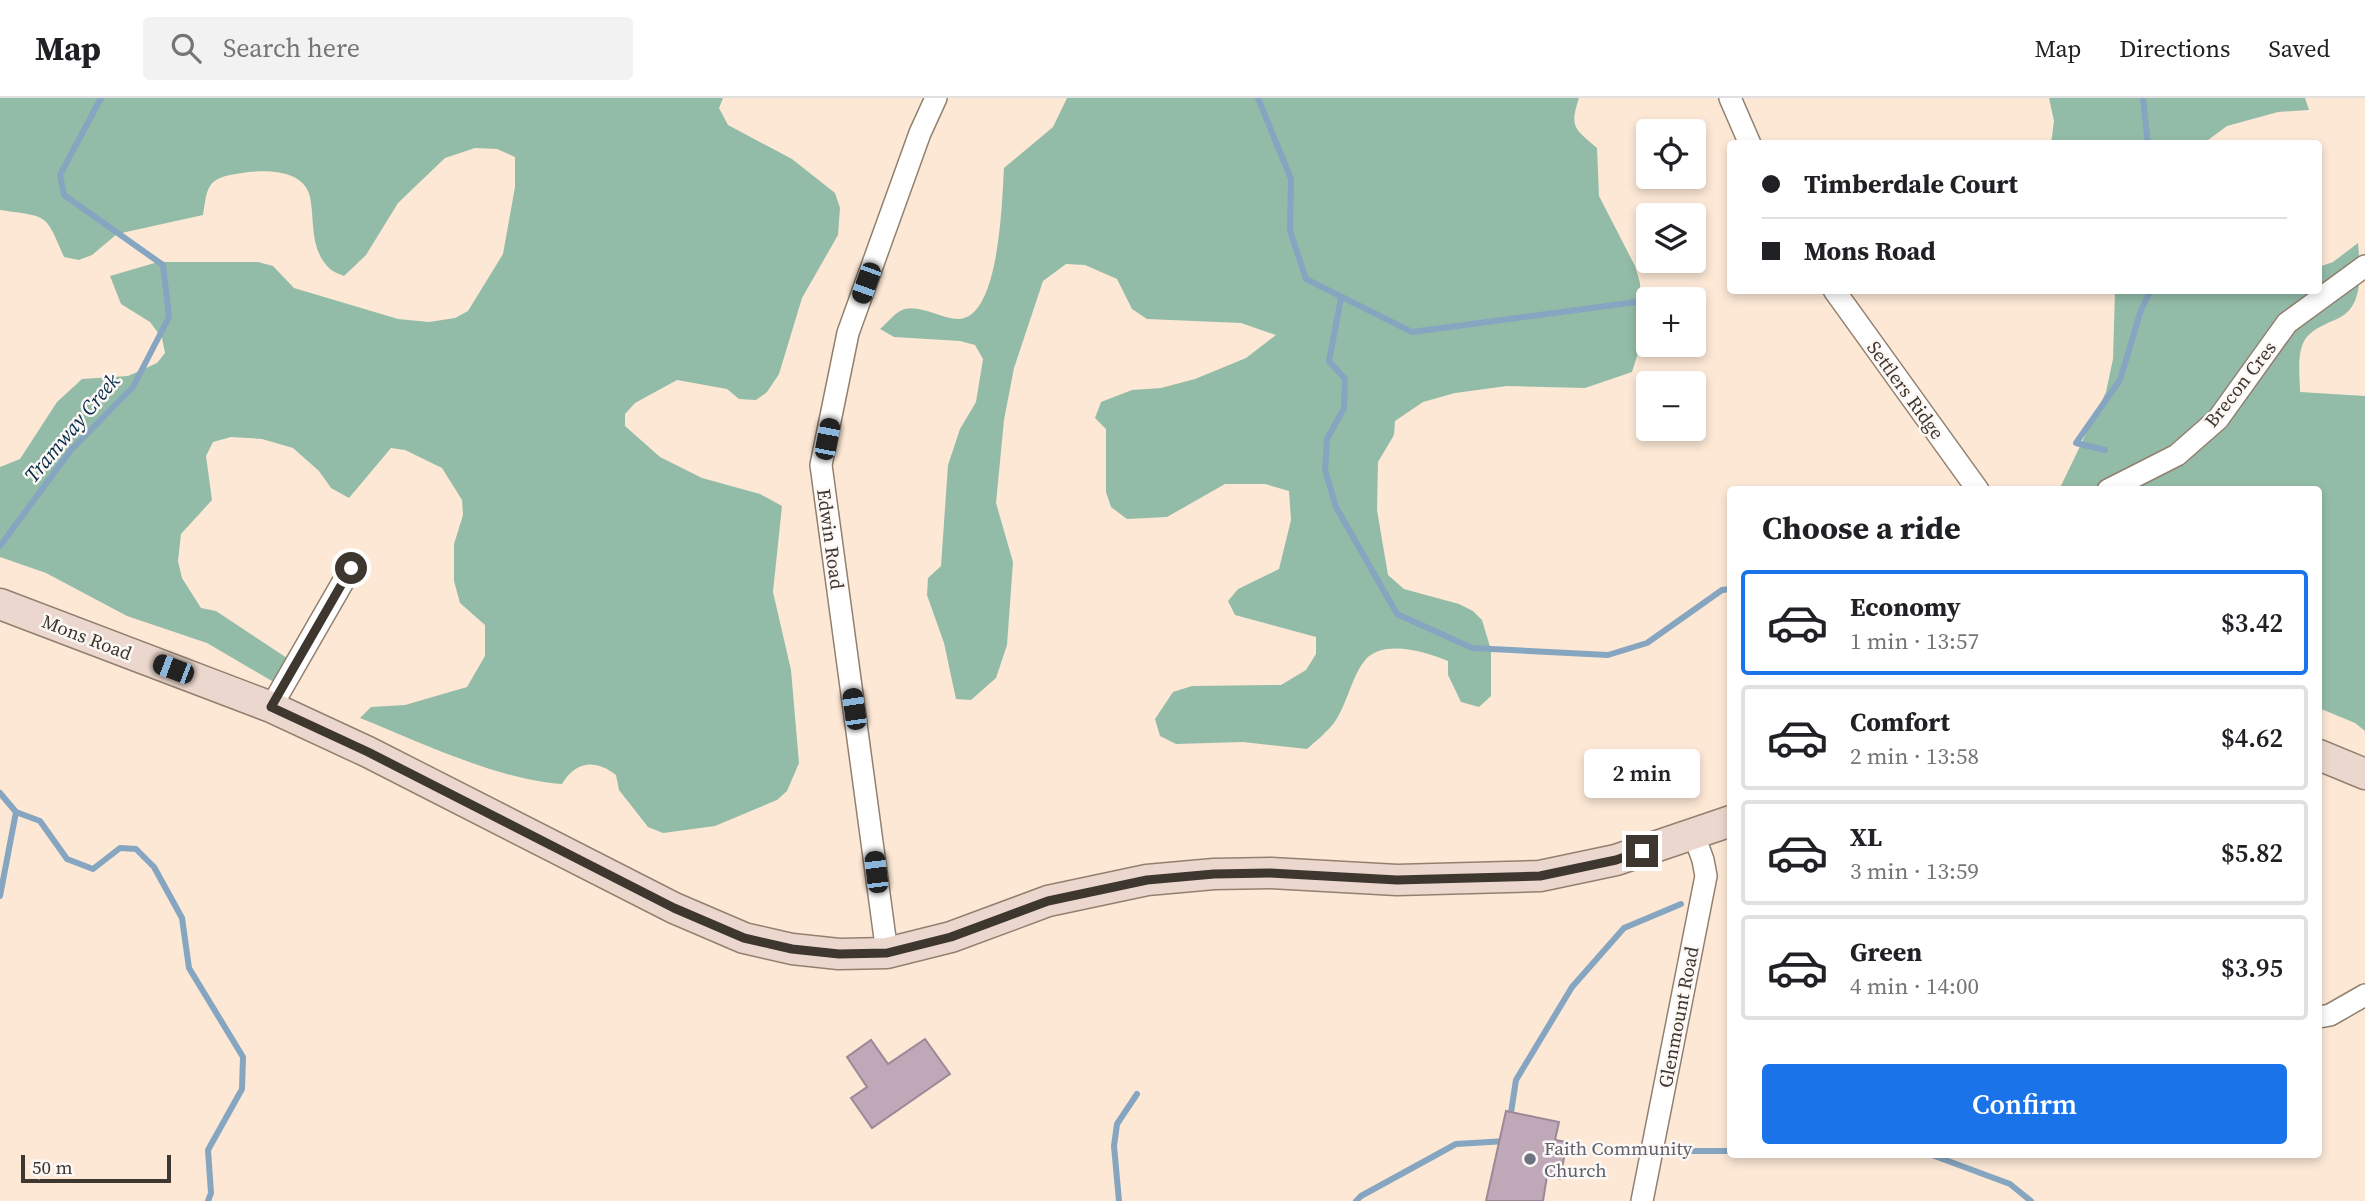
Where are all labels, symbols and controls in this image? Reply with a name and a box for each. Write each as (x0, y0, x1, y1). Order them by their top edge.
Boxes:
search box (143, 17, 633, 80)
text: Map (35, 26, 101, 71)
icon: search (167, 29, 205, 67)
text: Search here (223, 30, 360, 66)
text: Map (2034, 32, 2081, 65)
text: Directions (2119, 32, 2230, 65)
text: Saved (2268, 32, 2330, 65)
map controls (1636, 119, 1706, 441)
button: locate (1636, 119, 1706, 189)
text: Timberdale Court (1804, 166, 2018, 202)
button: layers (1636, 203, 1706, 273)
text: Mons Road (1804, 233, 1936, 269)
car (849, 260, 884, 306)
button: + (1636, 287, 1706, 357)
street label: Brecon Cres (2198, 335, 2282, 433)
street label: Settlers Ridge (1861, 336, 1951, 444)
water label: Tramway Creek (17, 367, 126, 488)
button: − (1636, 371, 1706, 441)
car (813, 416, 842, 462)
street label: Edwin Road (811, 487, 851, 591)
text: Choose a ride (1762, 506, 1961, 550)
route start (335, 552, 367, 584)
text: Economy (1850, 589, 1961, 625)
icon: car (1766, 591, 1829, 654)
text: $3.42 (2221, 605, 2283, 641)
street label: Mons Road (38, 608, 136, 666)
text: 1 min · 13:57 (1850, 625, 1979, 657)
car (150, 652, 197, 686)
car (841, 687, 868, 731)
text: Comfort (1850, 704, 1950, 740)
icon: car (1766, 706, 1829, 769)
text: $4.62 (2221, 720, 2283, 756)
text: 2 min · 13:58 (1850, 740, 1979, 772)
callout: 2 min (1584, 750, 1700, 798)
text: 2 min (1612, 757, 1672, 789)
text: XL (1850, 819, 1882, 855)
icon: car (1766, 821, 1829, 884)
route end (1626, 835, 1658, 867)
text: $5.82 (2221, 835, 2283, 871)
car (864, 850, 889, 894)
text: 3 min · 13:59 (1850, 855, 1979, 887)
text: Green (1850, 934, 1922, 970)
icon: car (1766, 936, 1829, 999)
street label: Glenmount Road (1652, 944, 1704, 1090)
text: $3.95 (2221, 950, 2283, 986)
text: 4 min · 14:00 (1850, 970, 1979, 1002)
button: Confirm (1762, 1064, 2287, 1144)
place label: Faith Community Church (1544, 1135, 1693, 1183)
marker: Faith Community Church (1522, 1151, 1538, 1167)
scale bar (21, 1152, 172, 1184)
text: 50 m (32, 1154, 73, 1180)

